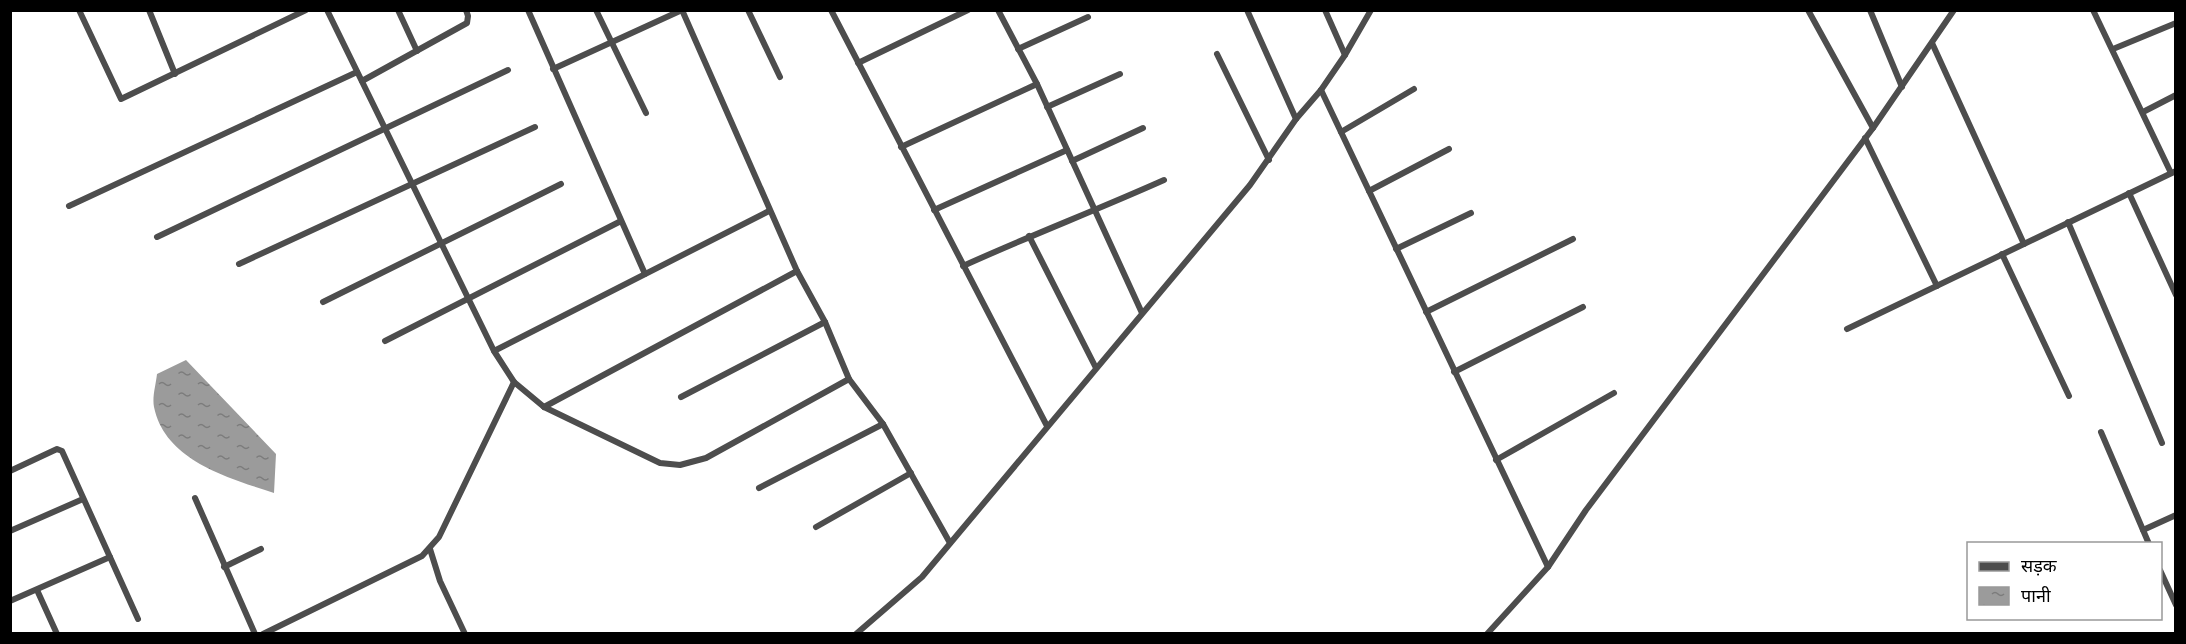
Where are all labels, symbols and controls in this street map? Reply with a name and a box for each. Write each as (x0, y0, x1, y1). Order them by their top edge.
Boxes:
legend (1967, 542, 2162, 620)
text: सड़क (2021, 554, 2058, 577)
text: पानी (2021, 584, 2051, 607)

